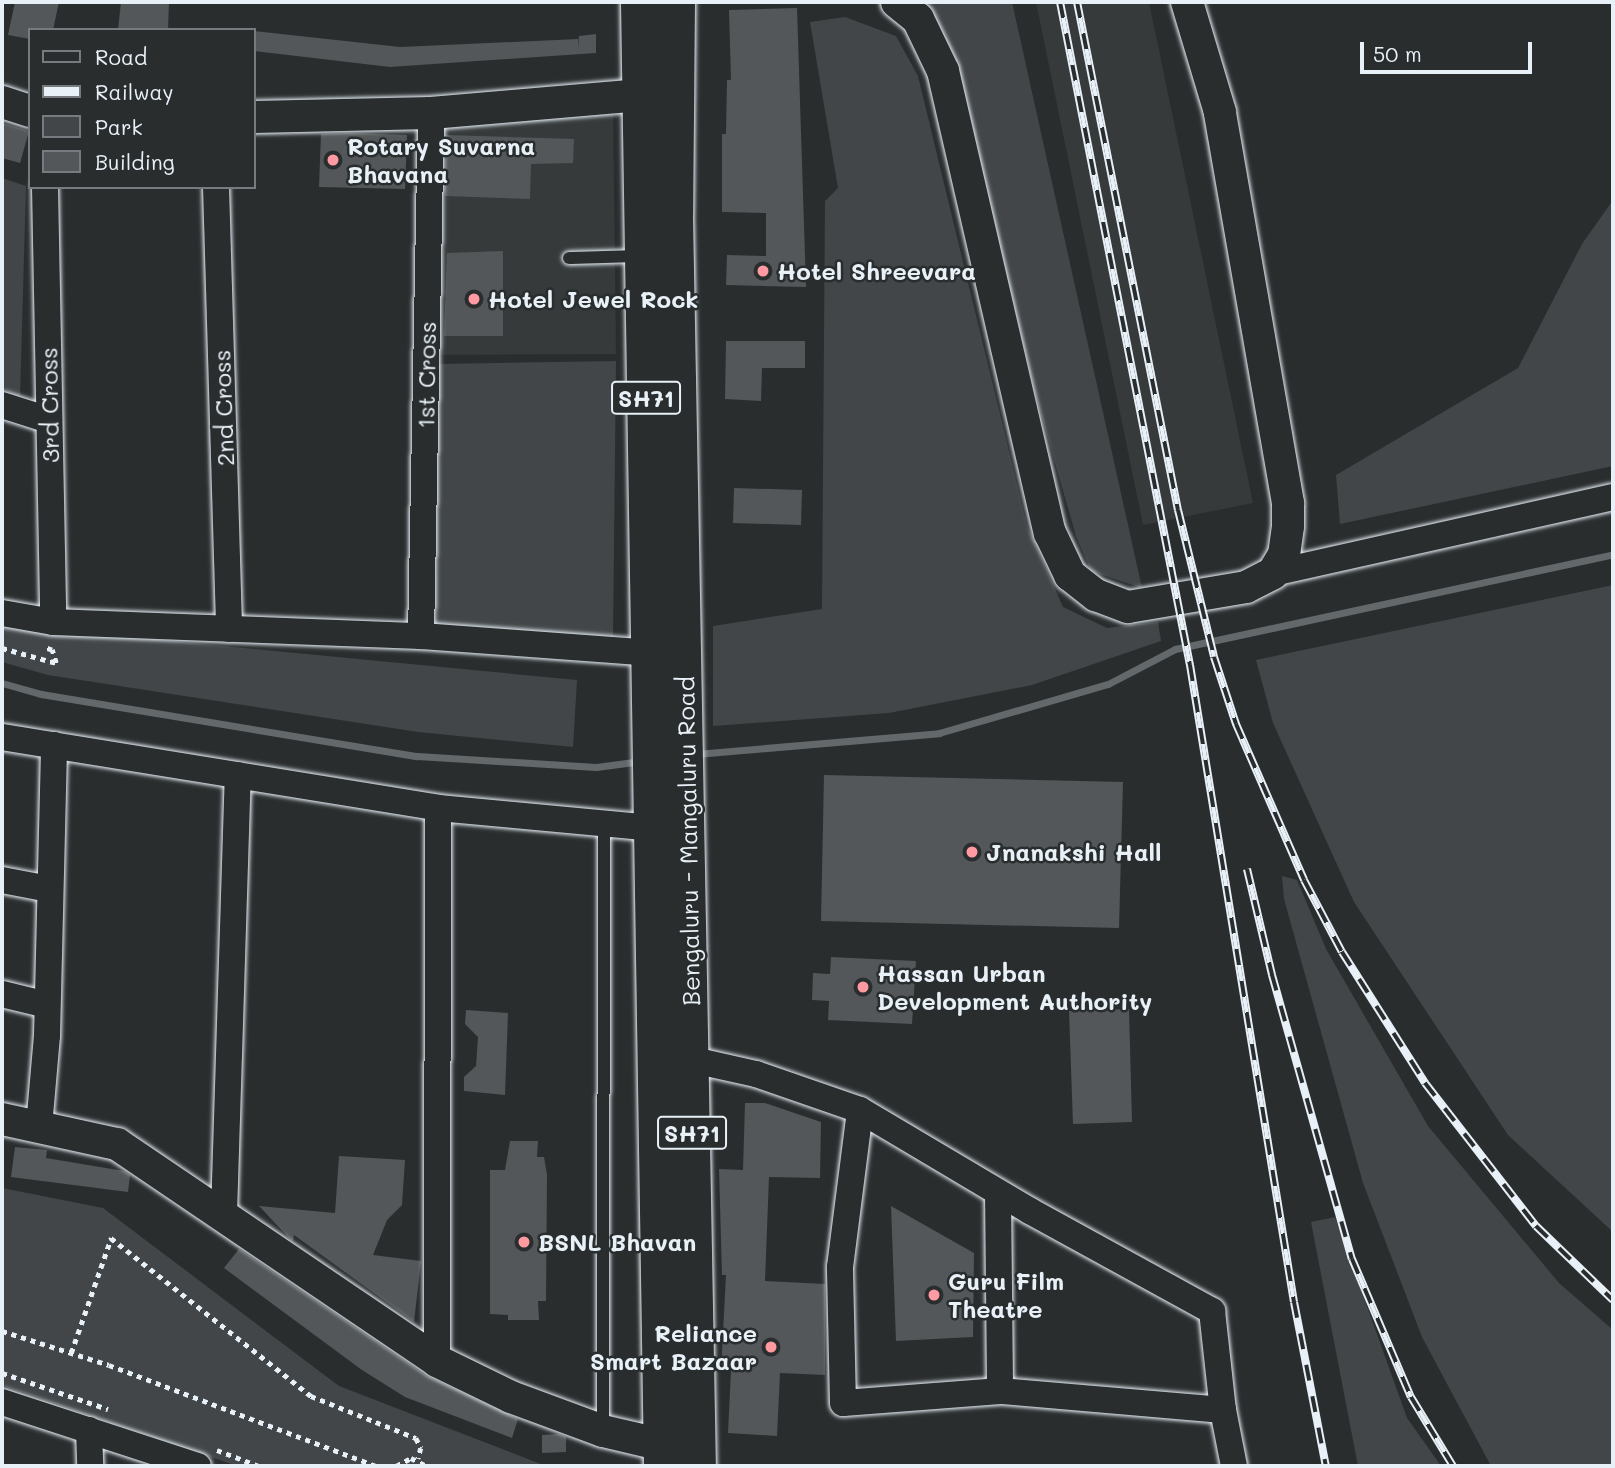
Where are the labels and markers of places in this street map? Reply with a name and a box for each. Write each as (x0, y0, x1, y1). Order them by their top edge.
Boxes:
place label: Rotary Suvarna Bhavana (347, 132, 535, 188)
marker: Rotary Suvarna Bhavana (325, 152, 341, 168)
place label: Hotel Shreevara (777, 257, 976, 285)
marker: Hotel Shreevara (755, 263, 771, 279)
place label: Hotel Jewel Rock (488, 285, 698, 313)
marker: Hotel Jewel Rock (466, 291, 482, 307)
place label: Jnanakshi Hall (986, 838, 1162, 866)
marker: Jnanakshi Hall (964, 844, 980, 860)
place label: Hassan Urban Development Authority (877, 959, 1152, 1015)
marker: Hassan Urban Development Authority (855, 979, 871, 995)
place label: BSNL Bhavan (538, 1228, 696, 1256)
marker: BSNL Bhavan (516, 1234, 532, 1250)
place label: Guru Film Theatre (948, 1267, 1064, 1323)
marker: Guru Film Theatre (926, 1287, 942, 1303)
place label: Reliance Smart Bazaar (590, 1319, 757, 1375)
marker: Reliance Smart Bazaar (763, 1339, 779, 1355)

